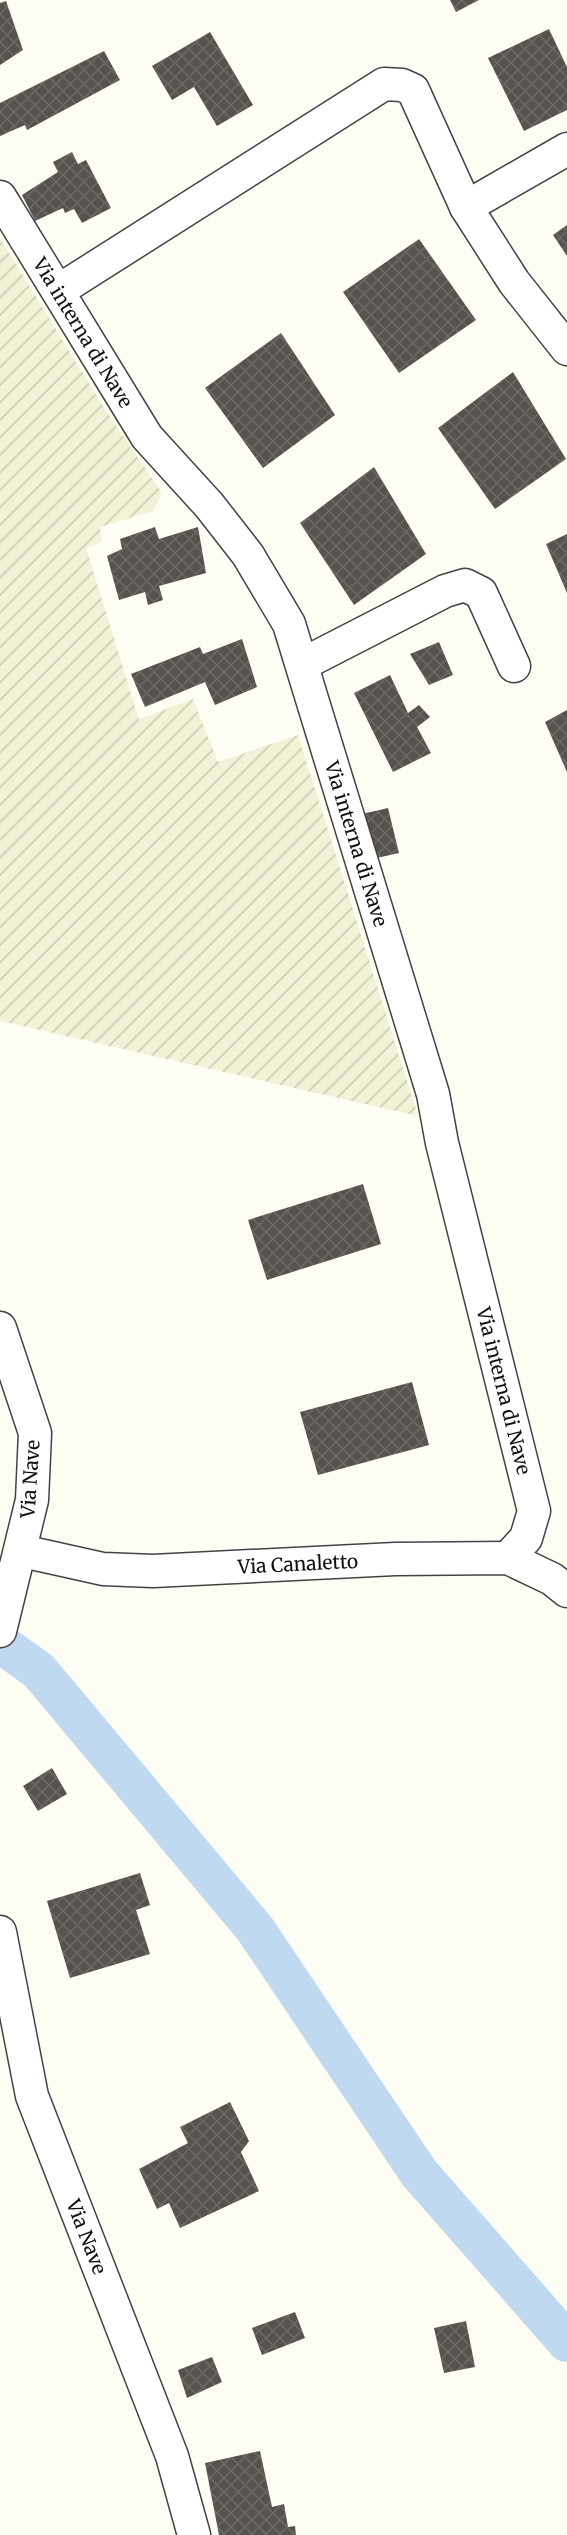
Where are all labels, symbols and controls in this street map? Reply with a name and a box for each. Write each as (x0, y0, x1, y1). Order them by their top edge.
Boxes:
street label: Via interna di Nave (27, 252, 138, 412)
street label: Via interna di Nave (319, 757, 393, 930)
street label: Via interna di Nave (471, 1304, 536, 1477)
street label: Via Nave (15, 1439, 45, 1520)
street label: Via Canaletto (236, 1549, 359, 1579)
street label: Via Nave (61, 2195, 112, 2278)

